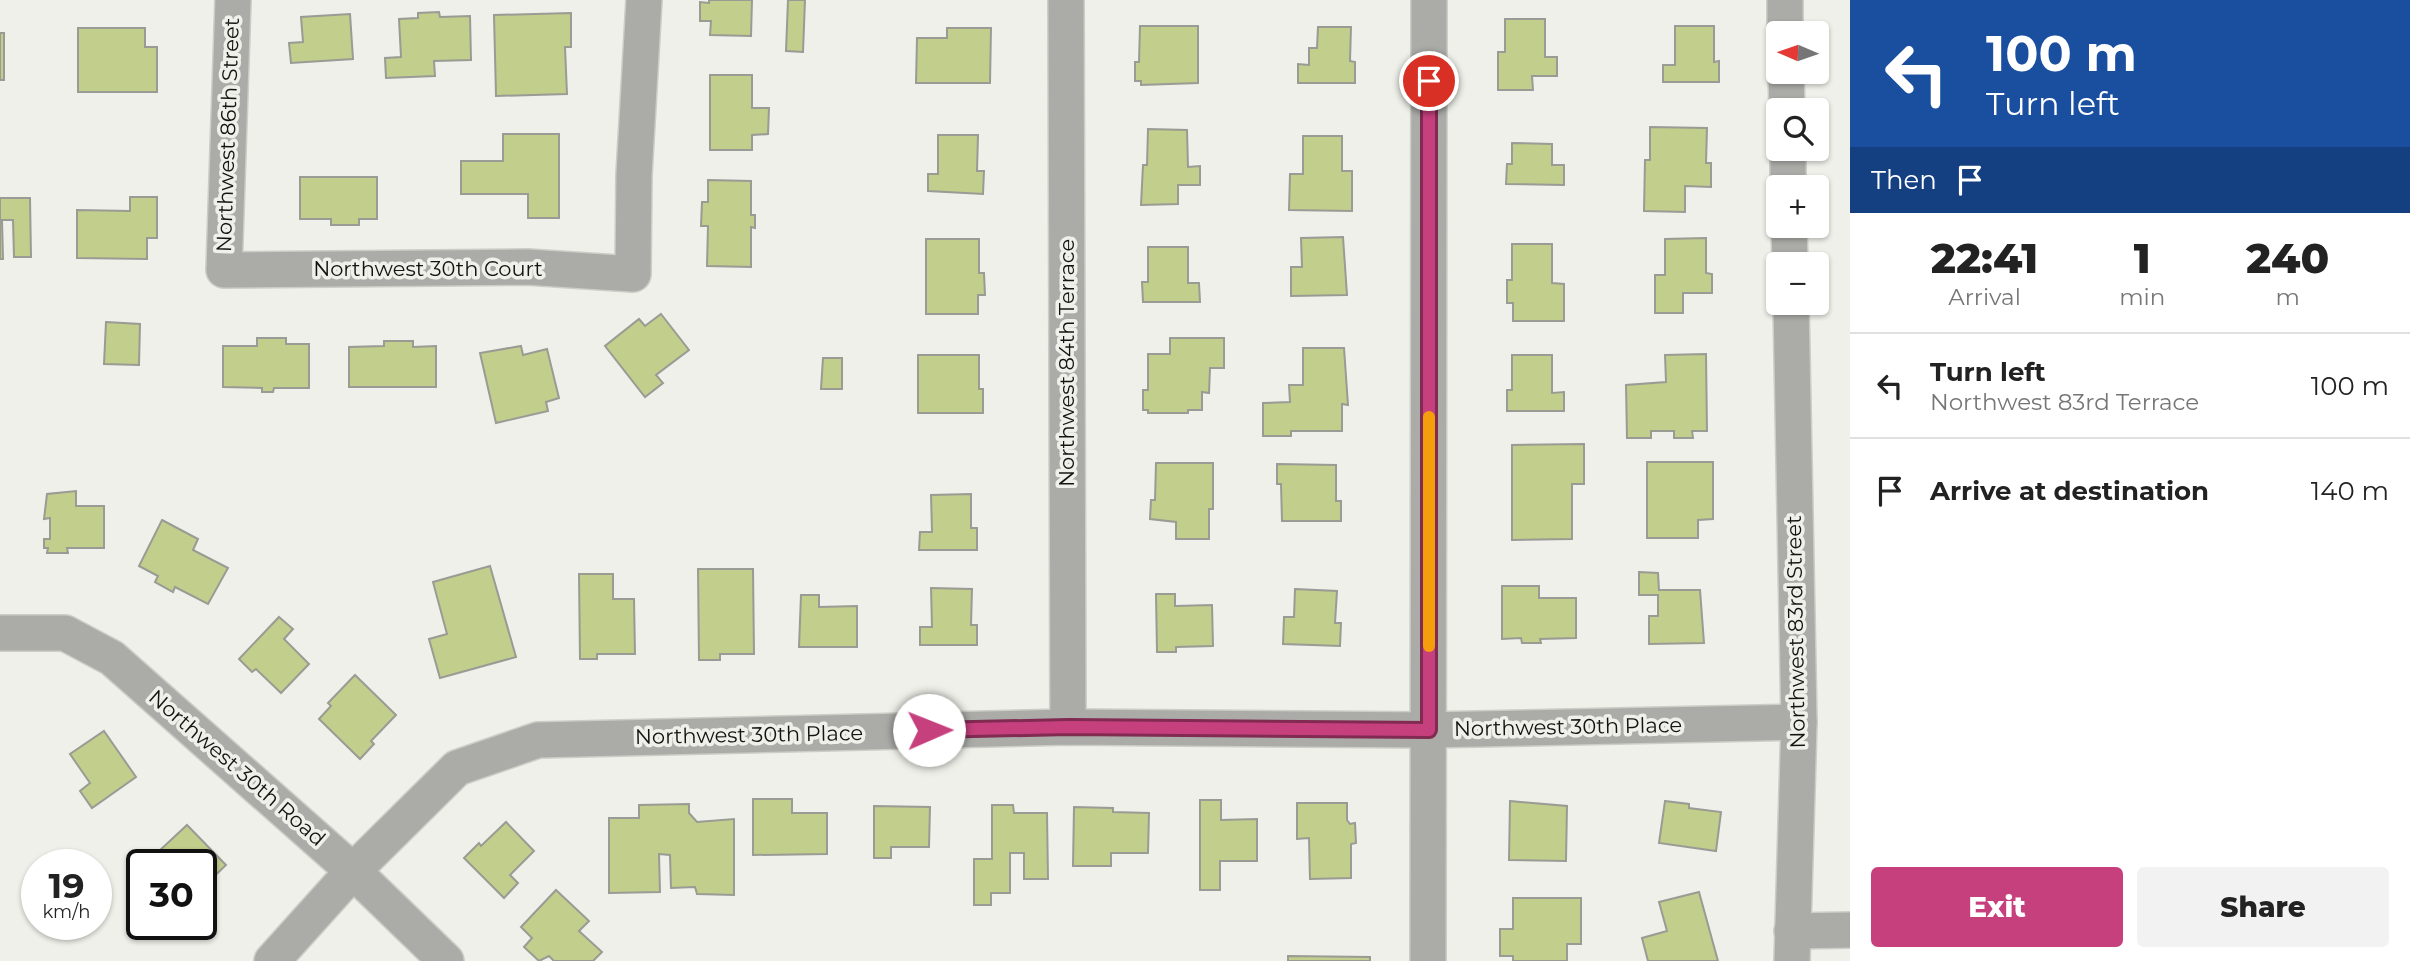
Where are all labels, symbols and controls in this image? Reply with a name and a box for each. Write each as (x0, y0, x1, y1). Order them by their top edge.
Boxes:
street label: Northwest 86th Street (211, 17, 244, 253)
north arrow (1766, 21, 1829, 84)
map controls (1766, 21, 1829, 315)
text: 100 m (1986, 24, 2137, 83)
icon: left (1871, 28, 1962, 119)
pin (1399, 51, 1459, 111)
icon: arrive (1410, 62, 1448, 100)
text: Turn left (1986, 84, 2120, 123)
button: search (1766, 98, 1829, 161)
icon: arrive (1951, 161, 1989, 199)
text: Then (1871, 164, 1937, 196)
button: + (1766, 175, 1829, 238)
text: 22:41 (1931, 232, 2038, 284)
text: 1 (2134, 232, 2151, 284)
text: 240 (2246, 232, 2329, 284)
street label: Northwest 84th Terrace (1054, 239, 1079, 487)
button: − (1766, 252, 1829, 315)
street label: Northwest 30th Court (313, 256, 543, 281)
text: Arrival (1948, 283, 2021, 311)
text: min (2119, 283, 2165, 311)
text: m (2275, 283, 2300, 311)
text: Turn left (1930, 356, 2046, 388)
icon: left (1871, 367, 1909, 405)
text: 100 m (2311, 370, 2389, 402)
text: Northwest 83rd Terrace (1930, 388, 2199, 416)
icon: arrive (1871, 472, 1909, 510)
text: Arrive at destination (1930, 475, 2209, 507)
text: 140 m (2311, 475, 2389, 507)
street label: Northwest 83rd Street (1781, 515, 1810, 749)
street label: Northwest 30th Road (144, 684, 331, 851)
position arrow (892, 693, 966, 767)
street label: Northwest 30th Place (1454, 712, 1682, 741)
street label: Northwest 30th Place (635, 720, 863, 749)
speed limit sign: 30 (126, 849, 217, 940)
text: 19 (48, 864, 85, 907)
button: Exit (1871, 867, 2123, 947)
button: Share (2137, 867, 2389, 947)
text: km/h (42, 901, 91, 923)

